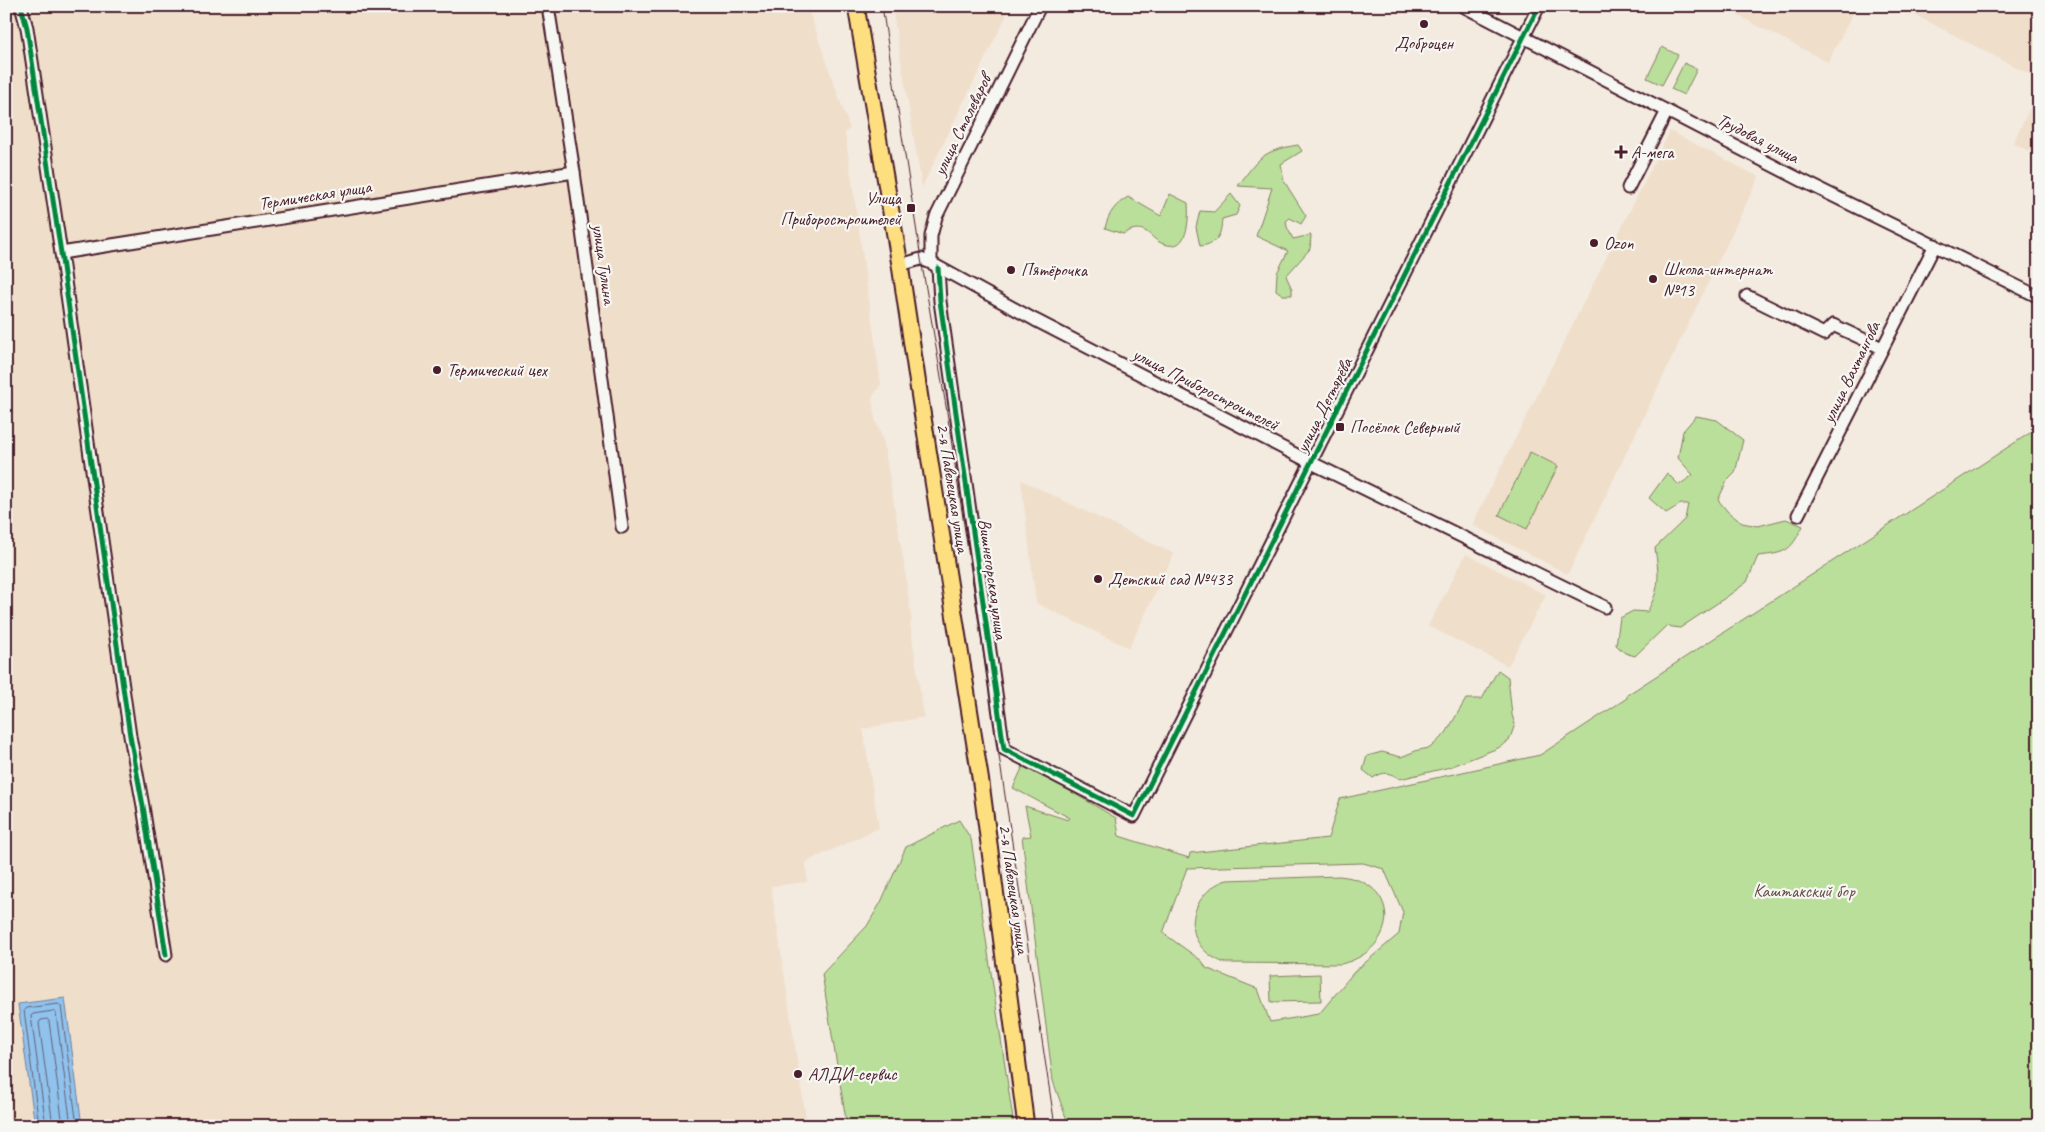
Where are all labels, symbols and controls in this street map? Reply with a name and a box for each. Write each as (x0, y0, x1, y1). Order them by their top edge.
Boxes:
marker: Доброцен (1418, 18, 1430, 30)
place label: Доброцен (1395, 32, 1455, 54)
street label: улица Сталеваров (928, 67, 998, 180)
street label: Трудовая улица (1713, 108, 1804, 168)
place label: А-мега (1631, 141, 1675, 163)
marker: А-мега (1615, 146, 1627, 158)
street label: Термическая улица (257, 175, 374, 215)
place label: Улица Приборостроителей (780, 187, 903, 230)
marker: Улица Приборостроителей (905, 202, 917, 214)
street label: улица Тулина (587, 222, 621, 307)
place label: Ozon (1604, 232, 1634, 254)
marker: Ozon (1588, 237, 1600, 249)
place label: Школа-интернат №13 (1663, 258, 1773, 301)
place label: Пятёрочка (1021, 259, 1089, 281)
marker: Пятёрочка (1005, 264, 1017, 276)
marker: Школа-интернат №13 (1647, 273, 1659, 285)
street label: улица Вахтангова (1817, 317, 1886, 427)
street label: улица Приборостроителей (1128, 342, 1284, 436)
street label: улица Дегтярёва (1290, 353, 1358, 457)
place label: Термический цех (447, 359, 549, 381)
marker: Термический цех (431, 364, 443, 376)
place label: Посёлок Северный (1350, 416, 1461, 438)
marker: Посёлок Северный (1334, 421, 1346, 433)
street label: 2-я Павелецкая улица (932, 422, 974, 556)
street label: Вишнегорская улица (974, 517, 1013, 642)
place label: Детский сад №433 (1108, 568, 1234, 590)
marker: Детский сад №433 (1092, 573, 1104, 585)
street label: 2-я Павелецкая улица (994, 823, 1034, 957)
park label: Каштакский бор (1753, 880, 1856, 902)
place label: АЛДИ-сервис (808, 1063, 898, 1085)
marker: АЛДИ-сервис (792, 1068, 804, 1080)

